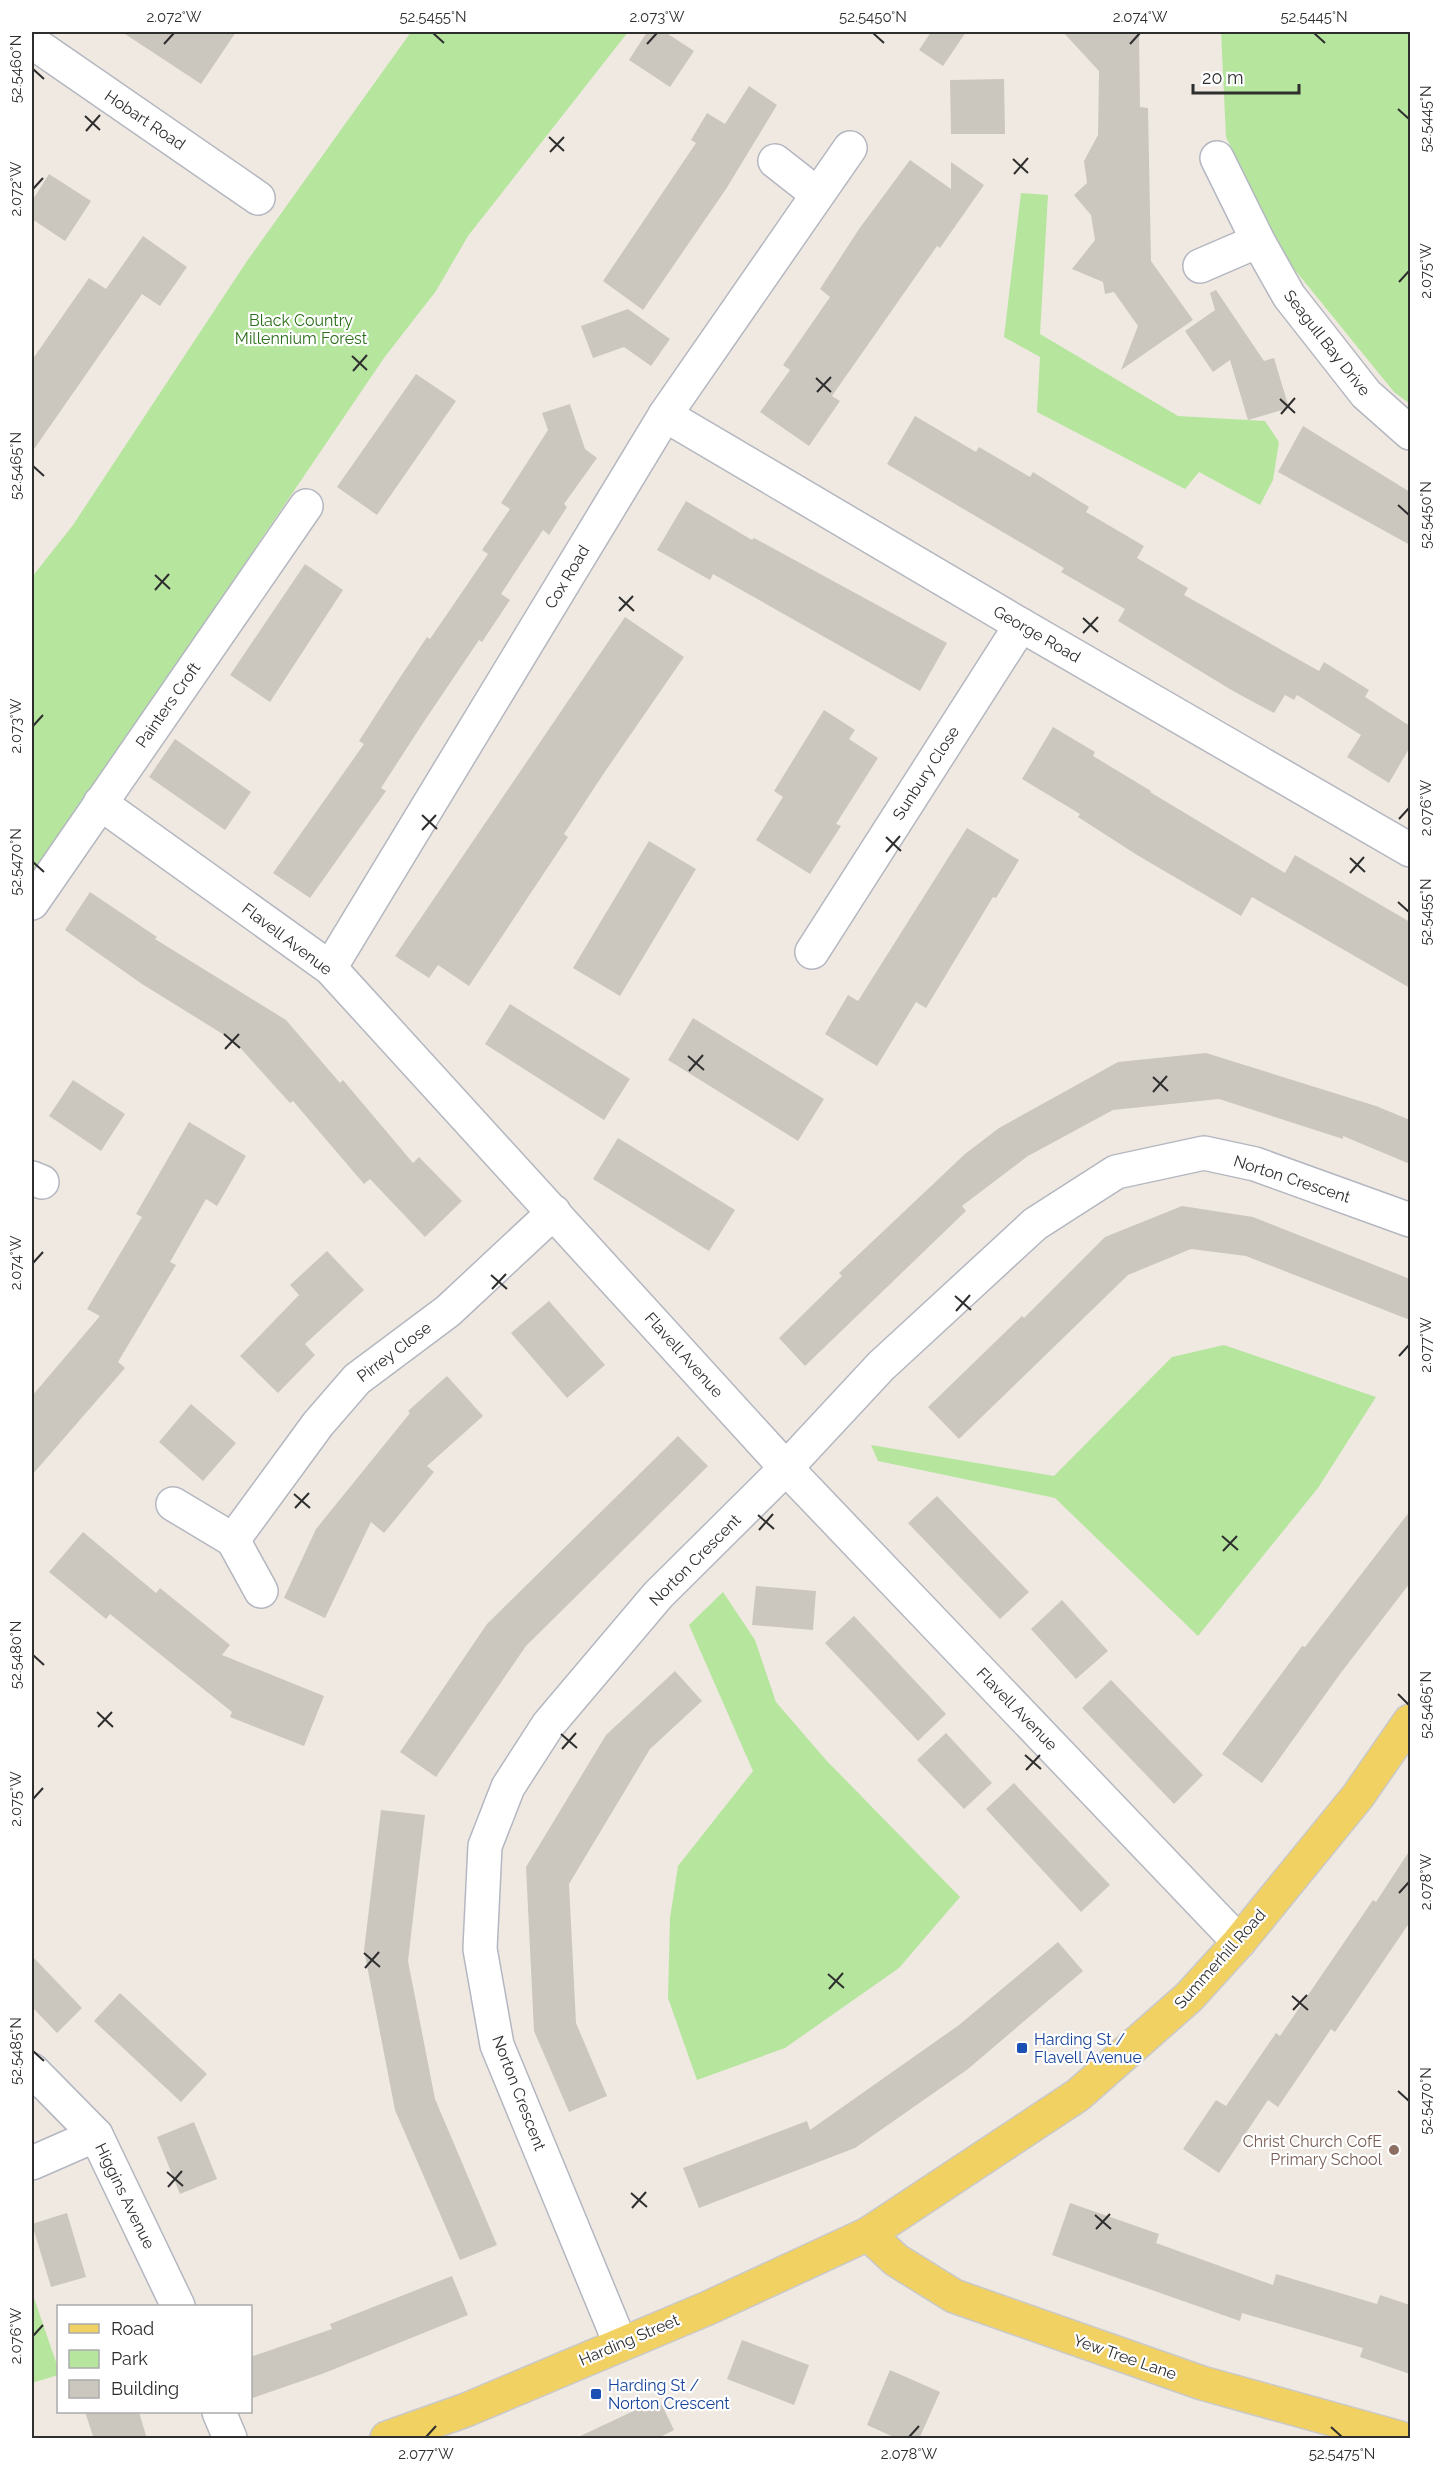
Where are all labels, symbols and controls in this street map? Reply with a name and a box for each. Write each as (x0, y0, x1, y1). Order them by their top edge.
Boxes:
text: 2.072°W (146, 8, 202, 26)
text: 52.5455°N (399, 8, 467, 26)
text: 2.073°W (629, 8, 685, 26)
text: 52.5450°N (839, 8, 907, 26)
text: 2.074°W (1113, 8, 1168, 26)
text: 52.5445°N (1280, 8, 1348, 26)
text: 52.5460°N (7, 35, 25, 103)
scale bar (1193, 57, 1300, 95)
text: 20 m (1202, 67, 1244, 88)
text: 52.5445°N (1417, 85, 1435, 153)
street label: Hobart Road (101, 86, 189, 154)
text: 2.072°W (7, 161, 25, 217)
text: 2.075°W (1417, 243, 1435, 299)
street label: Seagull Bay Drive (1280, 286, 1374, 400)
park label: Black Country Millennium Forest (235, 311, 368, 348)
text: 52.5465°N (7, 432, 25, 500)
text: 52.5450°N (1417, 481, 1435, 549)
street label: Cox Road (541, 542, 593, 612)
street label: George Road (990, 601, 1084, 667)
street label: Painters Croft (132, 658, 205, 751)
text: 2.073°W (7, 698, 25, 754)
street label: Sunbury Close (889, 723, 963, 823)
text: 2.076°W (1417, 779, 1435, 836)
text: 52.5470°N (7, 828, 25, 896)
text: 52.5455°N (1417, 878, 1435, 946)
street label: Flavell Avenue (238, 899, 336, 979)
street label: Norton Crescent (1231, 1151, 1353, 1207)
text: 2.074°W (7, 1235, 25, 1290)
street label: Flavell Avenue (641, 1309, 727, 1401)
text: 2.077°W (1417, 1317, 1435, 1373)
street label: Pirrey Close (353, 1318, 435, 1386)
street label: Norton Crescent (645, 1510, 745, 1610)
text: 52.5480°N (7, 1621, 25, 1689)
street label: Flavell Avenue (973, 1664, 1061, 1754)
text: 52.5465°N (1417, 1671, 1435, 1739)
text: 2.075°W (7, 1771, 25, 1827)
text: 2.078°W (1417, 1854, 1435, 1910)
street label: Summerhill Road (1170, 1905, 1270, 2013)
text: 52.5485°N (7, 2017, 25, 2085)
place label: Harding St / Flavell Avenue (1034, 2030, 1142, 2067)
street label: Norton Crescent (488, 2033, 550, 2154)
marker: Harding St / Flavell Avenue (1015, 2041, 1029, 2055)
text: 52.5470°N (1417, 2067, 1435, 2135)
place label: Christ Church CofE Primary School (1243, 2132, 1383, 2169)
street label: Higgins Avenue (91, 2140, 159, 2252)
marker: Christ Church CofE Primary School (1387, 2143, 1401, 2157)
legend (57, 2305, 252, 2413)
text: 2.076°W (7, 2307, 25, 2364)
street label: Harding Street (576, 2310, 683, 2370)
text: Road (111, 2318, 154, 2339)
street label: Yew Tree Lane (1071, 2330, 1179, 2384)
text: Park (111, 2348, 148, 2369)
place label: Harding St / Norton Crescent (608, 2376, 730, 2413)
text: Building (111, 2378, 179, 2399)
marker: Harding St / Norton Crescent (589, 2387, 603, 2401)
text: 2.077°W (398, 2445, 454, 2463)
text: 2.078°W (881, 2445, 937, 2463)
text: 52.5475°N (1309, 2445, 1375, 2463)

